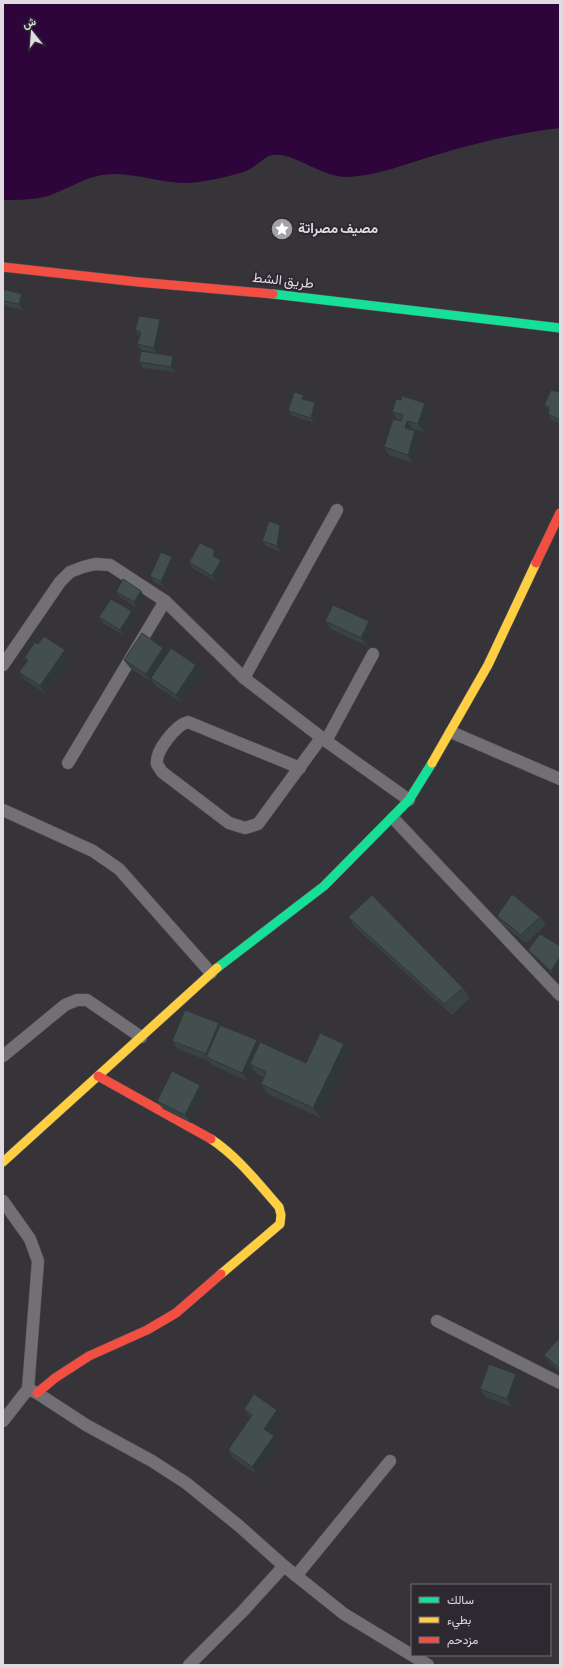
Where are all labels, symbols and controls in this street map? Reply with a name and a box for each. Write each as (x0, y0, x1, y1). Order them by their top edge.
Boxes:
north arrow (12, 12, 52, 52)
text: ش (21, 16, 37, 31)
place icon: مصيف مصراتة (269, 216, 295, 242)
place label: مصيف مصراتة (298, 222, 378, 237)
street label: طريق الشط (251, 271, 314, 292)
legend (411, 1584, 551, 1656)
text: سالك (447, 1594, 474, 1606)
text: بطيء (447, 1614, 471, 1630)
text: مزدحم (447, 1634, 478, 1648)

